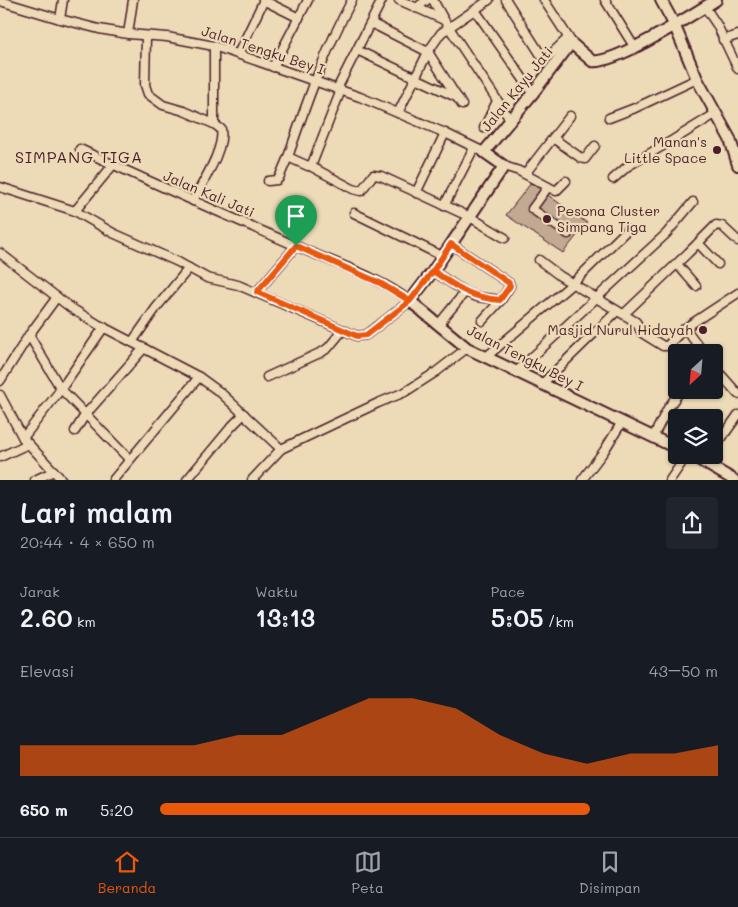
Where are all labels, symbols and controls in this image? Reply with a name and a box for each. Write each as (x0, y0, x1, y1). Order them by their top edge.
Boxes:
street label: Jalan Tengku Bey I (199, 21, 327, 78)
street label: Jalan Kayu Jati (476, 42, 557, 135)
place label: Manan's Little Space (624, 132, 707, 167)
marker: Manan's Little Space (711, 144, 723, 156)
district label: SIMPANG TIGA (15, 146, 143, 167)
street label: Jalan Kali Jati (161, 166, 258, 221)
pin (275, 195, 317, 246)
place label: Pesona Cluster Simpang Tiga (557, 201, 660, 236)
icon: arrive (282, 202, 310, 230)
marker: Pesona Cluster Simpang Tiga (541, 213, 553, 225)
street label: Jalan Tengku Bey I (464, 320, 587, 395)
place label: Masjid Nurul Hidayah (548, 320, 693, 339)
marker: Masjid Nurul Hidayah (697, 324, 709, 336)
north arrow (668, 344, 722, 399)
map controls (668, 344, 723, 464)
button: layers (668, 409, 723, 464)
text: Lari malam (20, 494, 173, 530)
button: share (666, 497, 718, 549)
text: 20:44 · 4 × 650 m (20, 531, 155, 552)
text: Jarak (20, 582, 60, 601)
text: Waktu (255, 582, 298, 601)
text: Pace (491, 582, 525, 601)
text: 2.60 (20, 601, 73, 633)
text: 13:13 (255, 601, 315, 633)
text: 5:05 (491, 601, 544, 633)
text: km (73, 612, 96, 631)
text: /km (544, 612, 574, 631)
text: Elevasi (20, 660, 74, 681)
text: 43–50 m (649, 660, 718, 681)
text: 650 m (20, 799, 68, 820)
text: 5:20 (100, 799, 133, 820)
tab: Beranda (98, 848, 156, 897)
tab: Peta (352, 848, 384, 897)
tab: Disimpan (579, 848, 640, 897)

